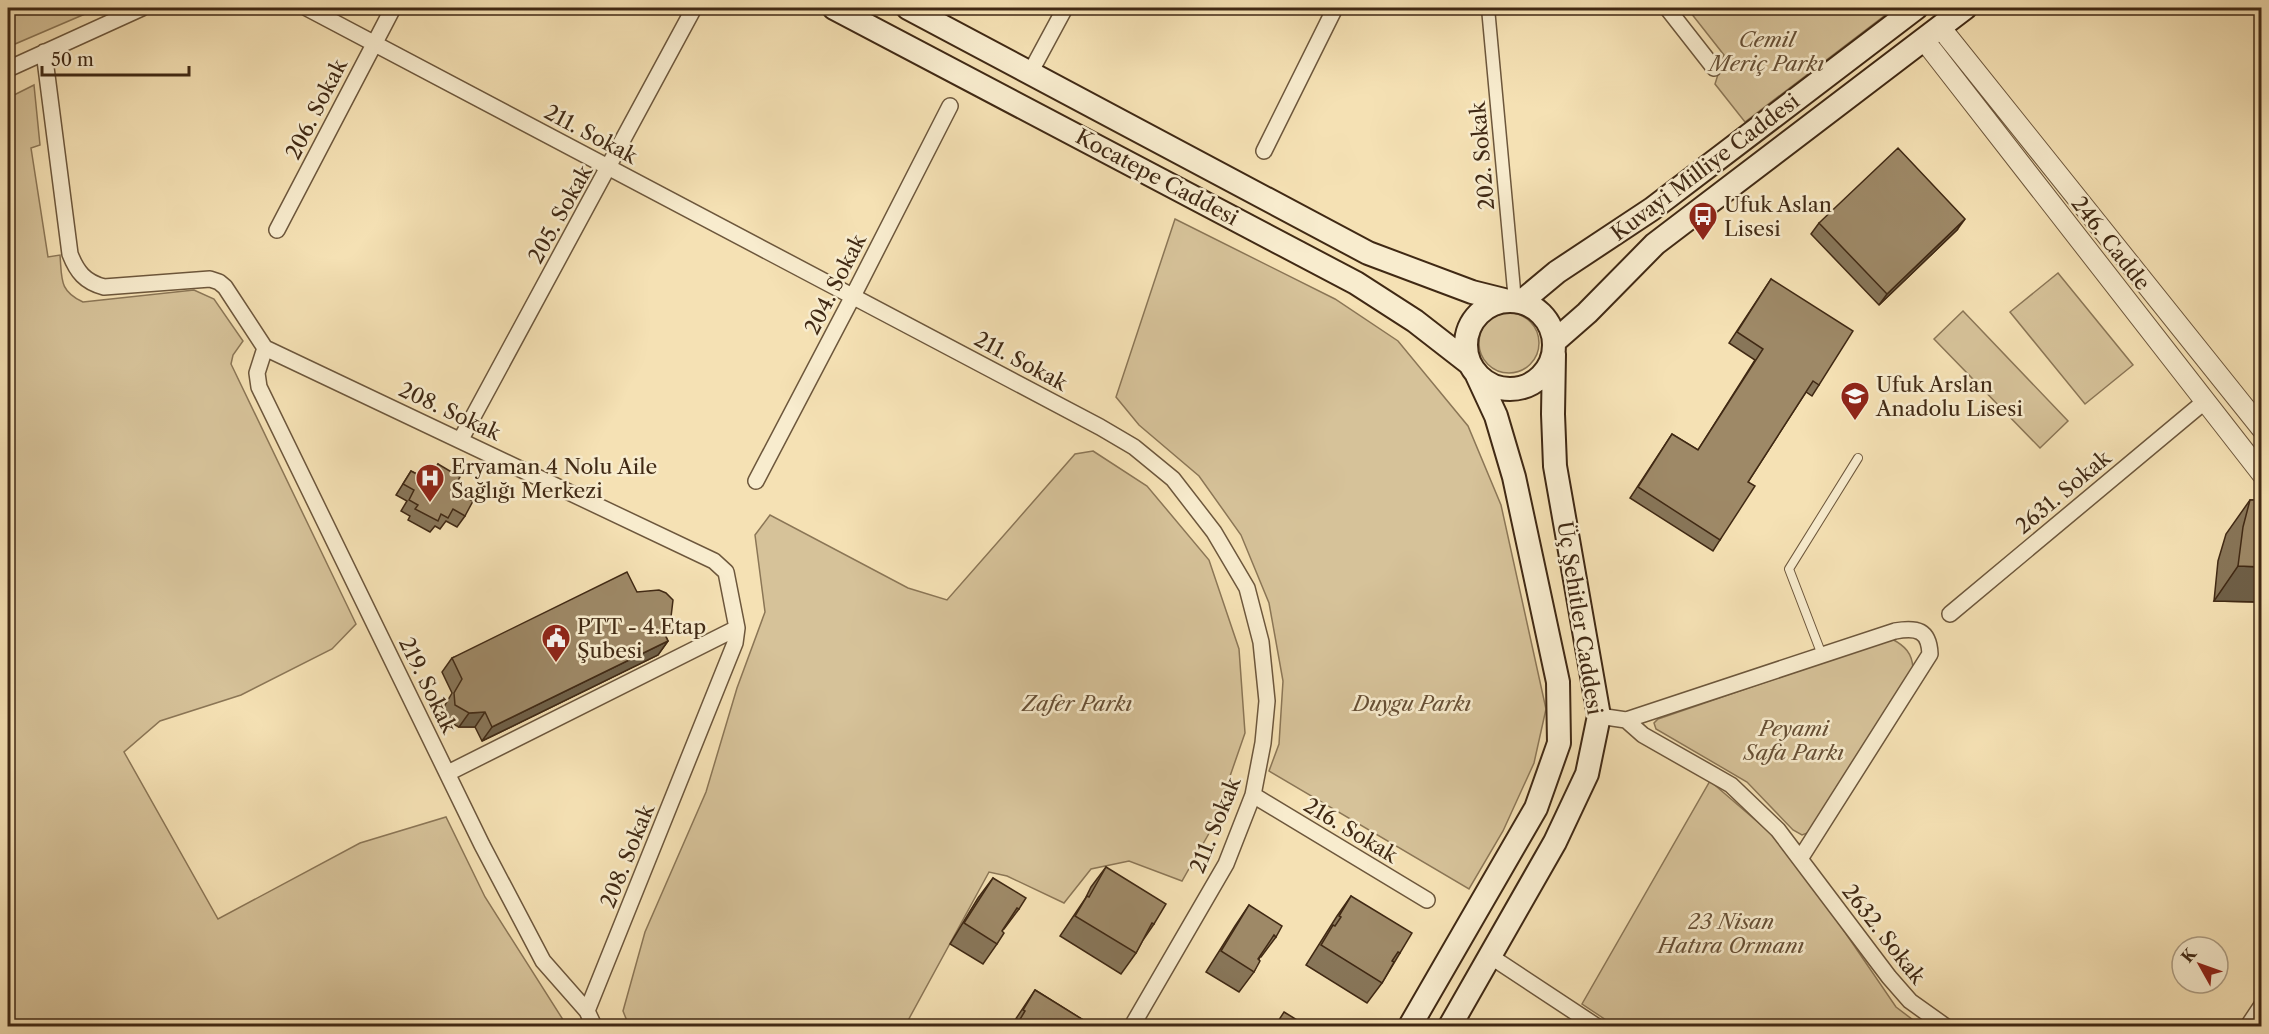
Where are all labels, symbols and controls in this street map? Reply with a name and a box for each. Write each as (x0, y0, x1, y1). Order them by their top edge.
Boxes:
park label: Cemil Meriç Parkı (1706, 27, 1825, 76)
scale bar (42, 39, 189, 77)
text: 50 m (51, 49, 94, 71)
street label: 206. Sokak (280, 54, 352, 163)
street label: Kuvayi Milliye Caddesi (1606, 88, 1804, 246)
street label: 211. Sokak (540, 99, 642, 169)
street label: 202. Sokak (1465, 100, 1499, 211)
street label: Kocatepe Caddesi (1072, 124, 1242, 230)
street label: 205. Sokak (523, 160, 598, 267)
street label: 246. Cadde (2067, 191, 2155, 295)
place label: Ufuk Aslan Lisesi (1724, 192, 1832, 241)
bus stop icon: Ufuk Aslan Lisesi (1687, 200, 1719, 242)
street label: 204. Sokak (799, 229, 871, 338)
street label: 211. Sokak (970, 326, 1072, 396)
place label: Ufuk Arslan Anadolu Lisesi (1875, 372, 2023, 421)
street label: 208. Sokak (395, 377, 506, 446)
school or university icon: Ufuk Arslan Anadolu Lisesi (1839, 380, 1871, 422)
street label: 2631. Sokak (2010, 445, 2116, 539)
place label: Eryaman 4 Nolu Aile Sağlığı Merkezi (451, 454, 657, 503)
hospital icon: Eryaman 4 Nolu Aile Sağlığı Merkezi (414, 462, 446, 504)
street label: Üç Şehitler Caddesi (1552, 519, 1608, 717)
place label: PTT - 4.Etap Şubesi (577, 614, 706, 663)
public building icon: PTT - 4.Etap Şubesi (540, 622, 572, 664)
street label: 219. Sokak (394, 633, 462, 738)
park label: Zafer Parkı (1021, 691, 1133, 716)
park label: Duygu Parkı (1351, 691, 1471, 716)
park label: Peyami Safa Parkı (1742, 716, 1844, 765)
street label: 211. Sokak (1184, 773, 1246, 877)
street label: 216. Sokak (1300, 792, 1403, 868)
street label: 208. Sokak (595, 800, 659, 911)
street label: 2632. Sokak (1837, 879, 1931, 989)
park label: 23 Nisan Hatıra Ormanı (1656, 909, 1805, 958)
north arrow (2170, 935, 2230, 995)
text: K (2177, 943, 2201, 967)

